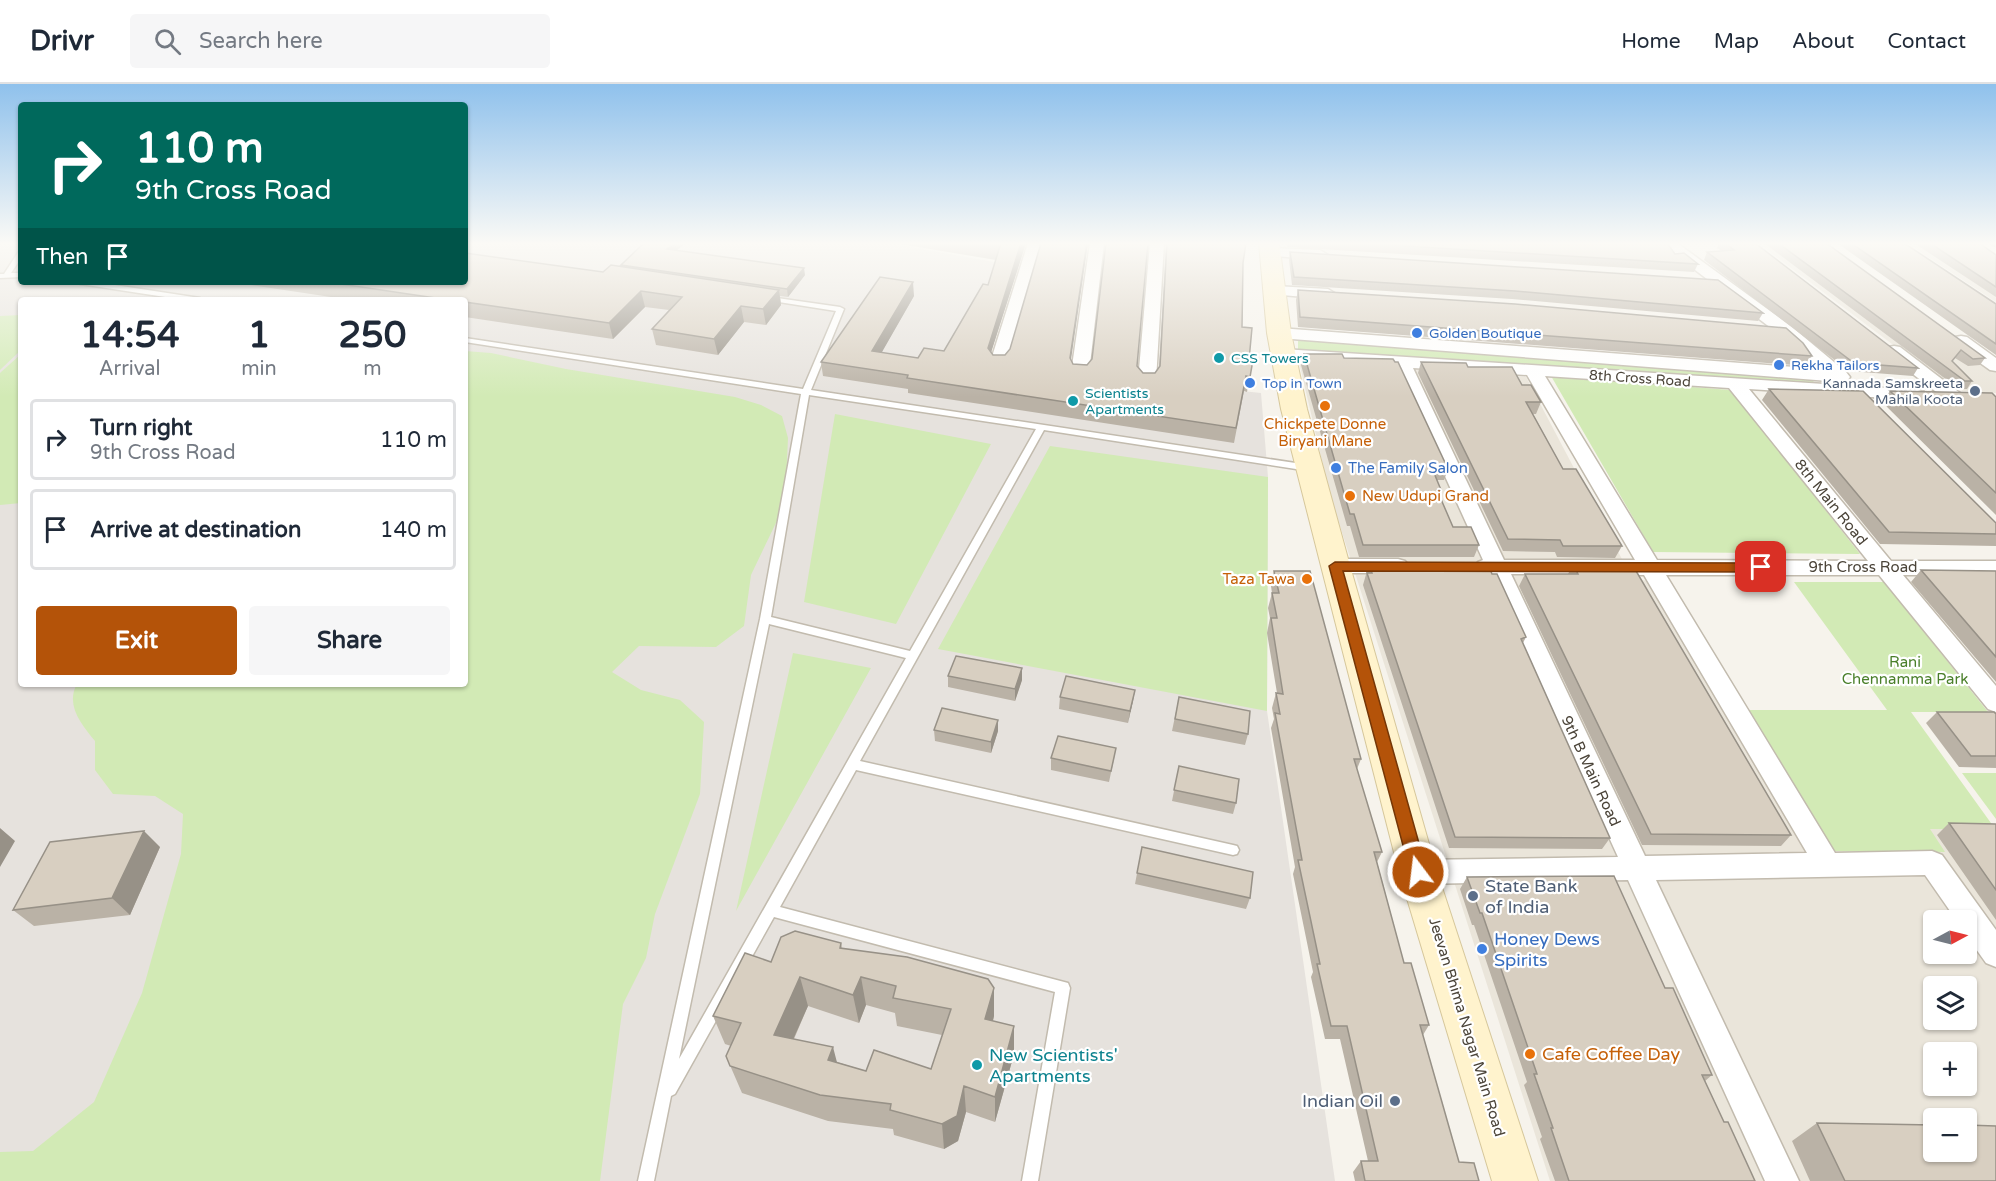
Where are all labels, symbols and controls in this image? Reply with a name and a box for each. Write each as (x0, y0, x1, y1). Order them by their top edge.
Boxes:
search box (130, 14, 550, 68)
text: Drivr (30, 24, 94, 58)
icon: search (151, 25, 184, 58)
text: Search here (199, 28, 323, 54)
text: Home (1621, 29, 1681, 54)
text: Map (1714, 29, 1759, 54)
text: About (1792, 29, 1854, 54)
text: Contact (1887, 29, 1966, 54)
text: 110 m (135, 123, 264, 174)
icon: right (36, 126, 114, 204)
text: 9th Cross Road (135, 174, 331, 207)
icon: arrive (101, 240, 134, 273)
text: Then (36, 244, 89, 270)
text: 14:54 (80, 314, 180, 357)
text: 1 (248, 314, 270, 357)
text: 250 (338, 314, 406, 357)
place label: Golden Boutique (1429, 325, 1541, 342)
marker: Golden Boutique (1410, 326, 1424, 340)
place label: CSS Towers (1231, 350, 1309, 367)
marker: CSS Towers (1212, 351, 1226, 365)
text: Arrival (99, 357, 161, 381)
text: min (241, 357, 277, 381)
text: m (363, 357, 382, 381)
place label: Rekha Tailors (1791, 357, 1880, 374)
marker: Rekha Tailors (1772, 358, 1786, 372)
street label: 8th Cross Road (1589, 366, 1691, 391)
place label: Top in Town (1262, 375, 1342, 392)
place label: Kannada Samskreeta Mahila Koota (1823, 375, 1963, 408)
marker: Top in Town (1243, 376, 1257, 390)
marker: Kannada Samskreeta Mahila Koota (1968, 384, 1982, 398)
place label: Scientists Apartments (1085, 385, 1164, 418)
marker: Scientists Apartments (1066, 394, 1080, 408)
marker: Chickpete Donne Biryani Mane (1318, 399, 1332, 413)
text: Turn right (90, 415, 192, 441)
place label: Chickpete Donne Biryani Mane (1264, 415, 1386, 450)
icon: right (39, 423, 72, 456)
text: 110 m (380, 427, 447, 453)
text: 9th Cross Road (90, 441, 236, 465)
street label: 8th Main Road (1791, 455, 1871, 549)
place label: The Family Salon (1348, 459, 1468, 477)
marker: The Family Salon (1329, 461, 1343, 475)
place label: New Udupi Grand (1362, 487, 1489, 505)
marker: New Udupi Grand (1343, 489, 1357, 503)
icon: arrive (39, 513, 72, 546)
text: Arrive at destination (90, 517, 301, 543)
text: 140 m (380, 517, 447, 543)
pin (1735, 541, 1786, 592)
icon: arrive (1744, 550, 1777, 583)
street label: 9th Cross Road (1808, 558, 1918, 576)
place label: Taza Tawa (1222, 570, 1295, 588)
marker: Taza Tawa (1300, 572, 1314, 586)
button: Exit (36, 606, 237, 675)
button: Share (249, 606, 450, 675)
park label: Rani Chennamma Park (1842, 653, 1968, 688)
street label: 9th B Main Road (1558, 713, 1624, 829)
position arrow (1386, 840, 1450, 904)
place label: State Bank of India (1485, 875, 1578, 918)
marker: State Bank of India (1466, 889, 1480, 903)
north arrow (1923, 910, 1977, 964)
map controls (1923, 910, 1977, 1162)
street label: Jeevan Bhima Nagar Main Road (1425, 915, 1509, 1139)
place label: Honey Dews Spirits (1494, 928, 1600, 971)
marker: Honey Dews Spirits (1475, 942, 1489, 956)
button: layers (1923, 976, 1977, 1030)
button: + (1923, 1042, 1977, 1096)
place label: Cafe Coffee Day (1542, 1043, 1680, 1065)
place label: New Scientists' Apartments (989, 1044, 1118, 1087)
marker: Cafe Coffee Day (1523, 1047, 1537, 1061)
marker: New Scientists' Apartments (970, 1058, 984, 1072)
place label: Indian Oil (1302, 1090, 1383, 1112)
marker: Indian Oil (1388, 1094, 1402, 1108)
button: − (1923, 1108, 1977, 1162)

